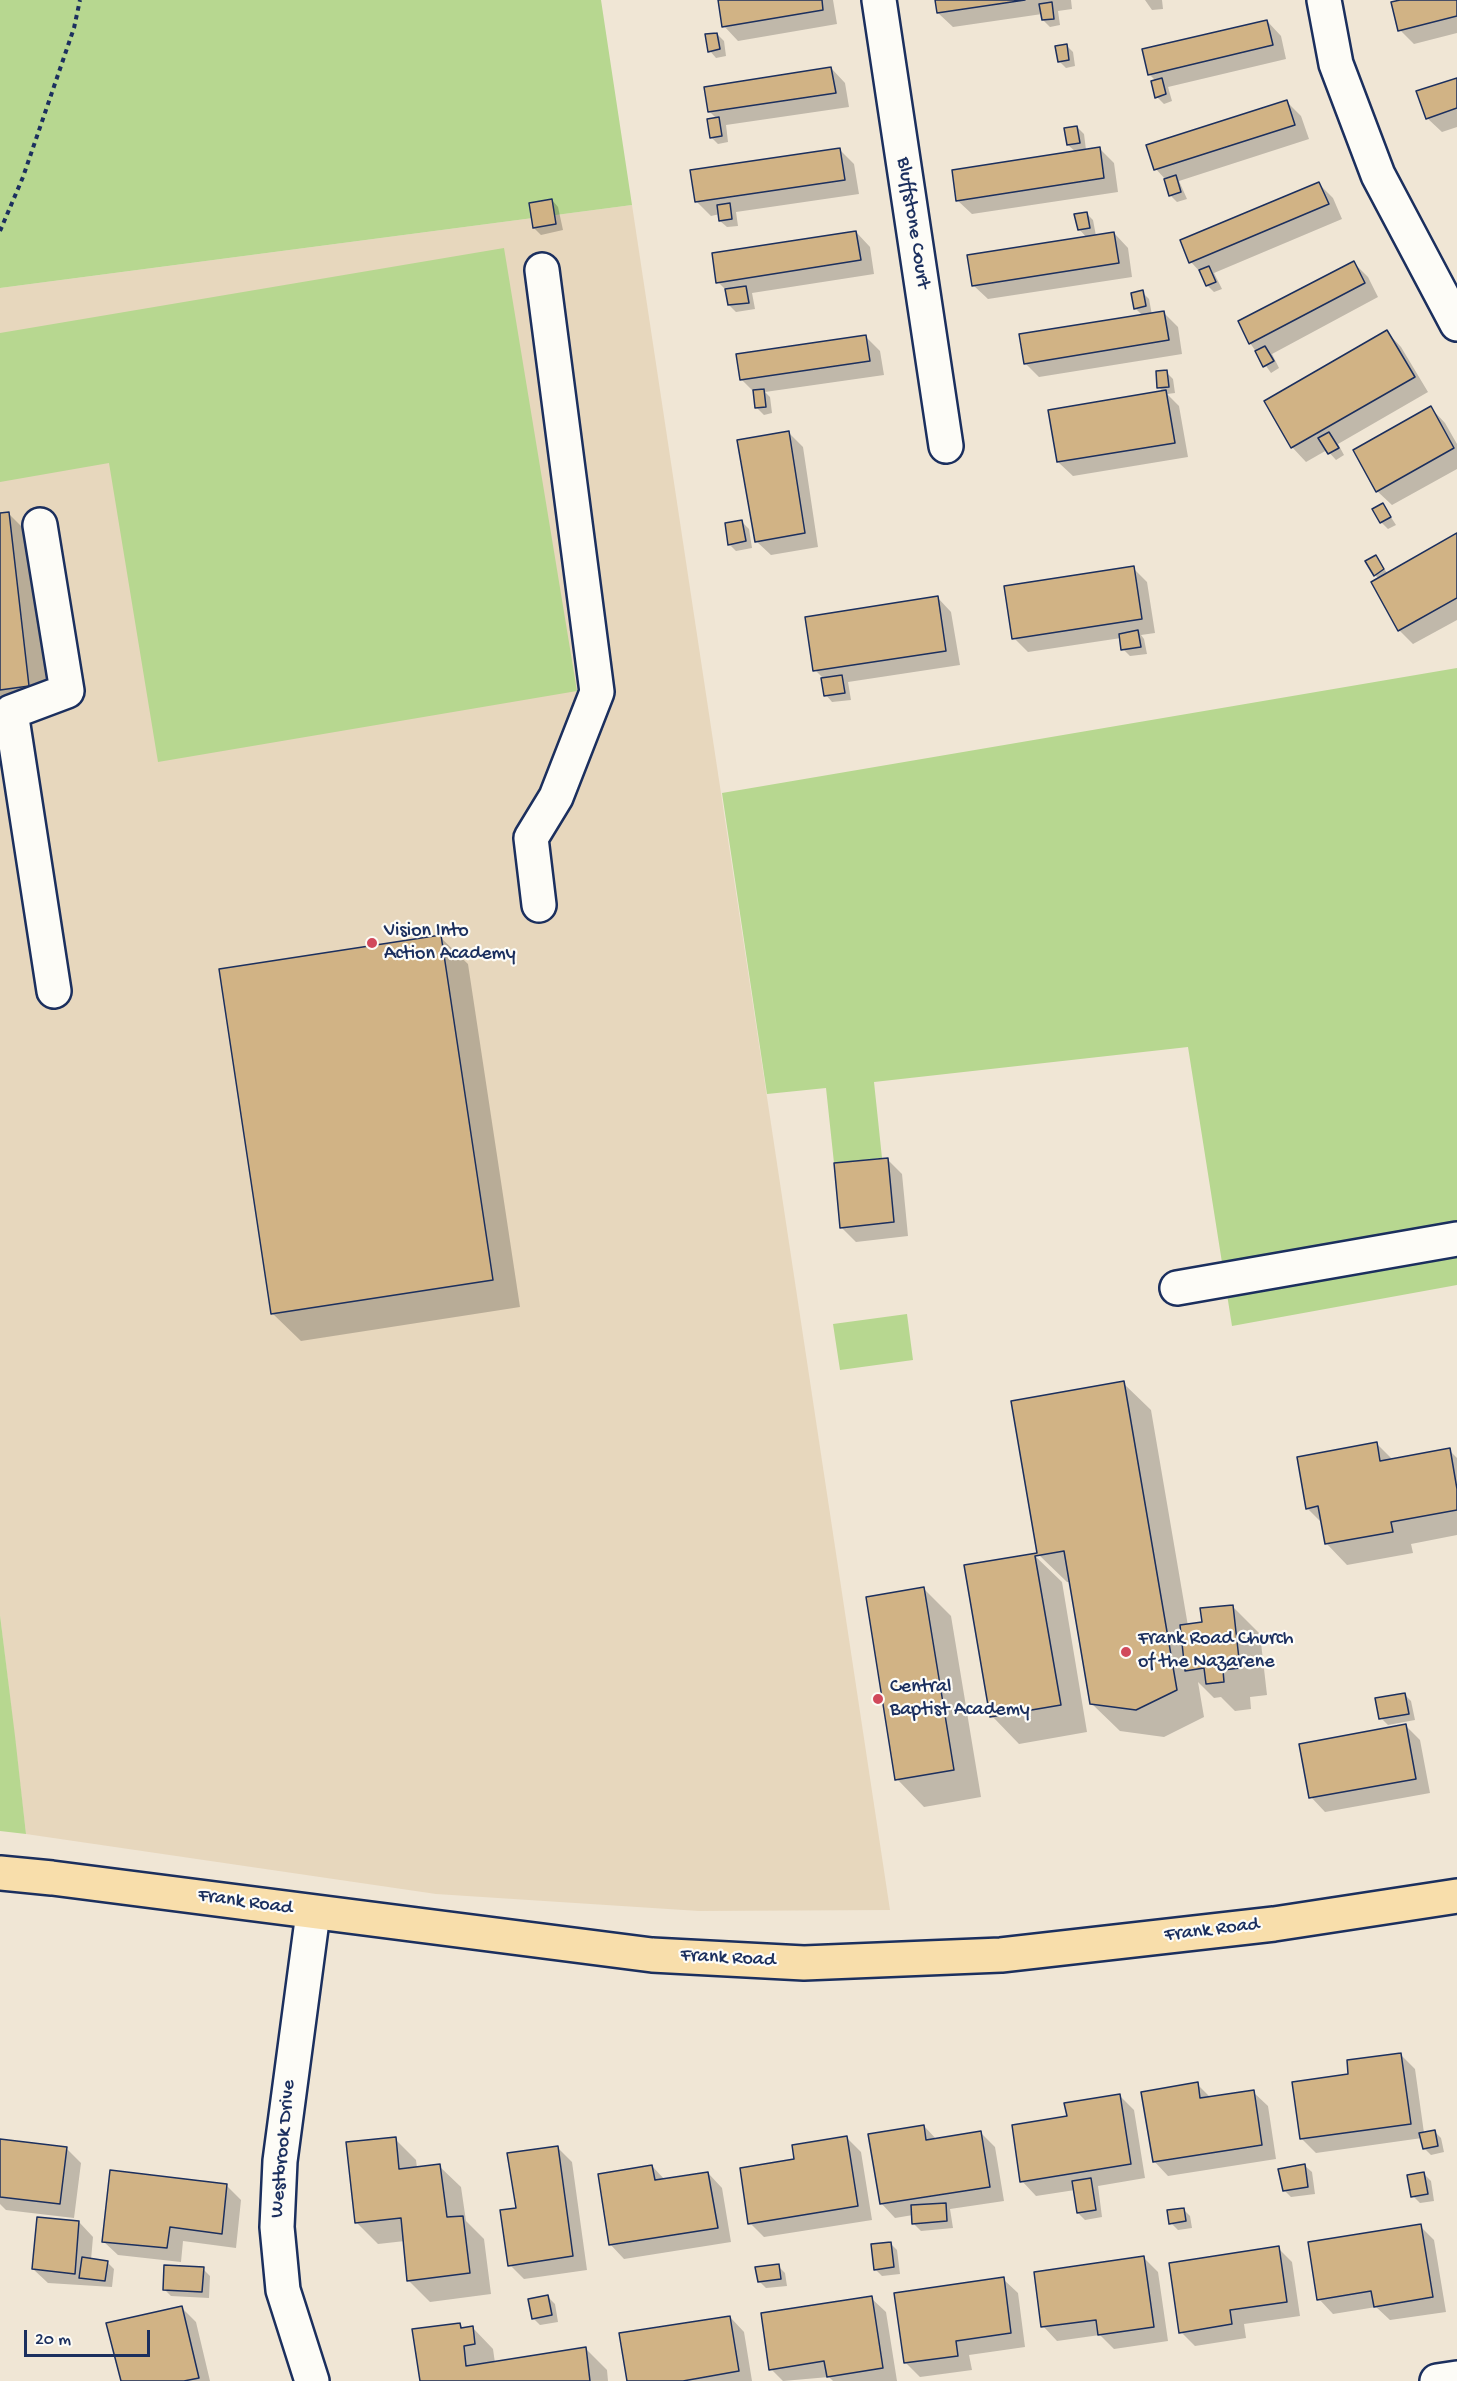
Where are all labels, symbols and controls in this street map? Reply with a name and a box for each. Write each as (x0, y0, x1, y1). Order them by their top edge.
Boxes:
street label: Bluffstone Court (890, 156, 934, 290)
place label: Vision Into Action Academy (384, 920, 515, 967)
marker: Vision Into Action Academy (365, 936, 379, 950)
place label: Frank Road Church of the Nazarene (1138, 1628, 1294, 1675)
marker: Frank Road Church of the Nazarene (1119, 1645, 1133, 1659)
place label: Central Baptist Academy (890, 1676, 1030, 1723)
marker: Central Baptist Academy (871, 1692, 885, 1706)
street label: Frank Road (196, 1884, 294, 1922)
street label: Frank Road (1163, 1913, 1261, 1949)
street label: Frank Road (680, 1945, 776, 1973)
street label: Westbrook Drive (266, 2079, 302, 2219)
scale bar (27, 2318, 153, 2356)
text: 20 m (35, 2330, 71, 2351)

